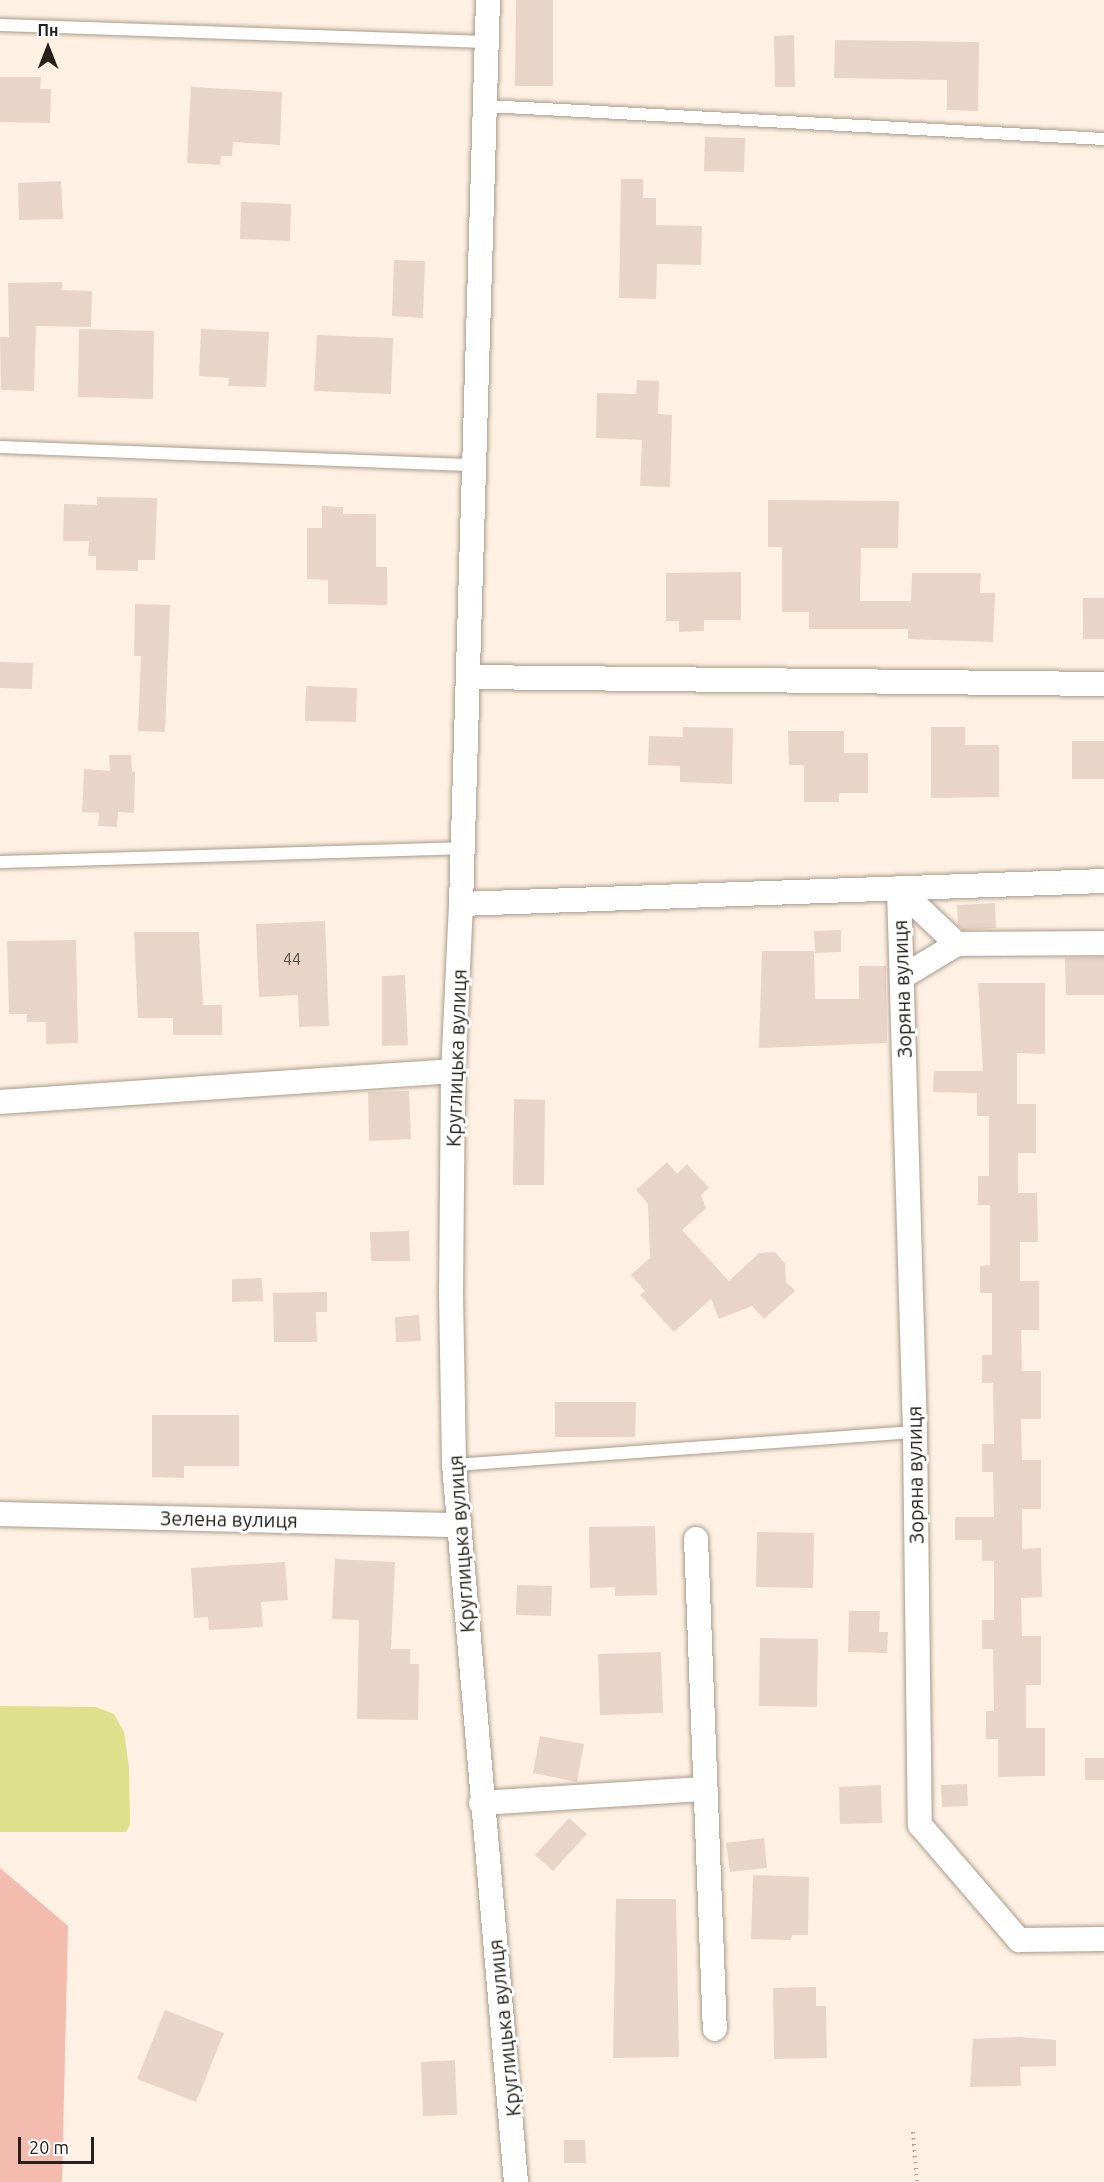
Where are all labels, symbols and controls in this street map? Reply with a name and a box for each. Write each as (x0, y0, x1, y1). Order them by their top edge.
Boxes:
north arrow (18, 18, 78, 78)
text: Пн (38, 21, 58, 39)
street label: Зоряна вулиця (888, 920, 916, 1058)
house number: 44 (283, 949, 301, 969)
street label: Круглицька вулиця (441, 969, 471, 1147)
street label: Зоряна вулиця (902, 1406, 928, 1544)
street label: Круглицька вулиця (443, 1454, 479, 1634)
street label: Зелена вулиця (160, 1506, 298, 1532)
street label: Круглицька вулиця (483, 1938, 525, 2118)
scale bar (21, 2125, 98, 2163)
text: 20 m (29, 2137, 69, 2157)

